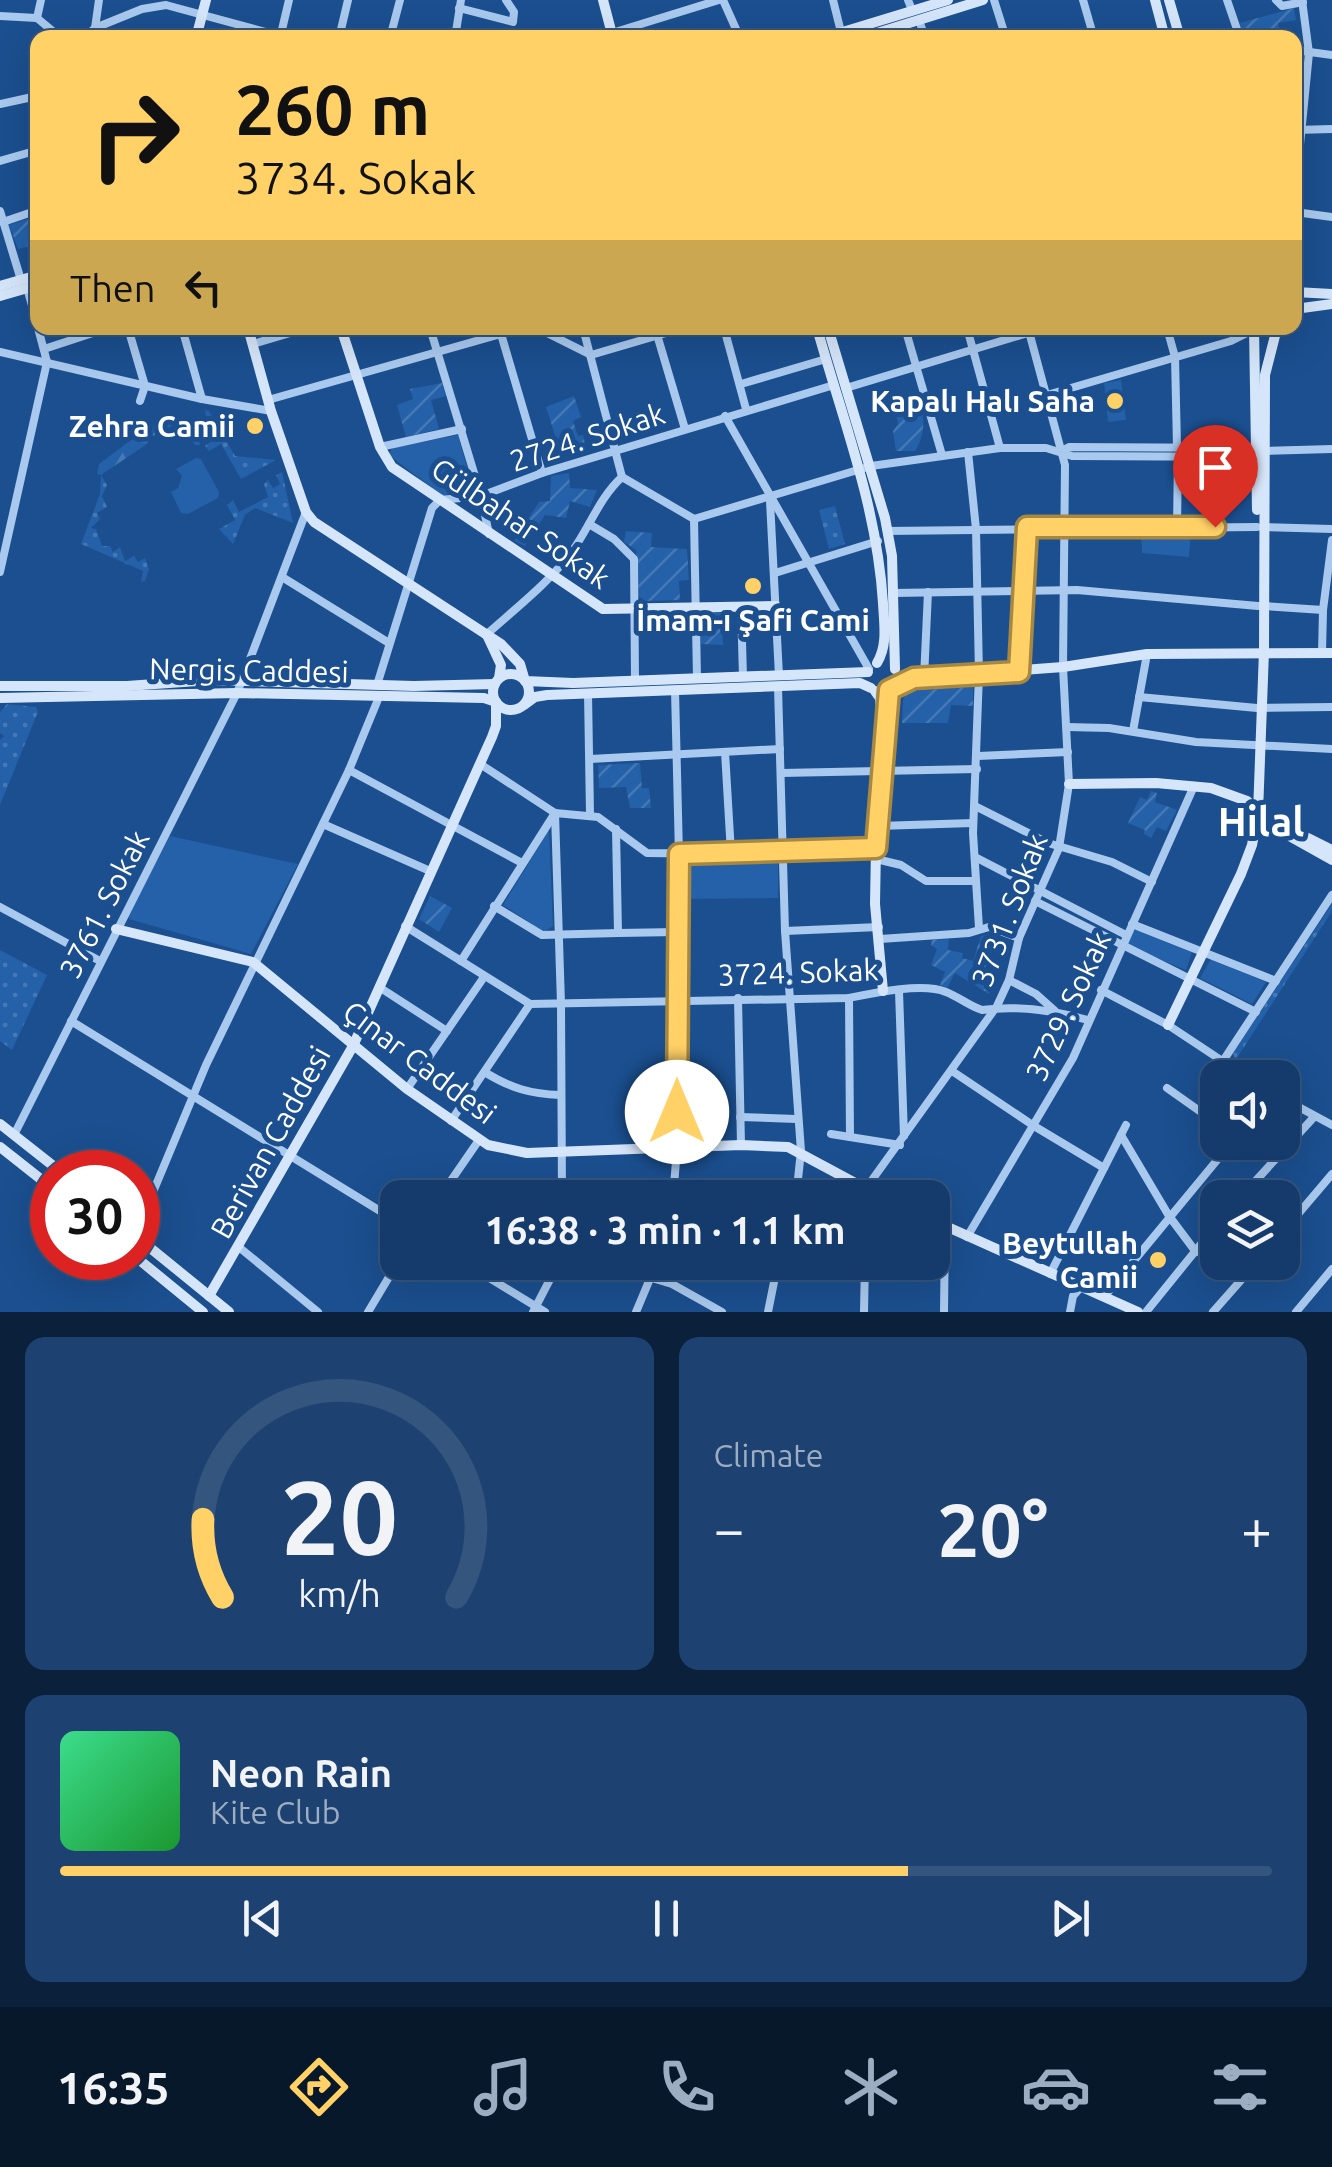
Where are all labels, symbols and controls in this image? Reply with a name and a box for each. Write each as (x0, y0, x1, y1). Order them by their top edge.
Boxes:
icon: right (70, 70, 200, 200)
text: 260 m (235, 70, 430, 148)
text: 3734. Sokak (235, 152, 476, 203)
icon: left (176, 260, 231, 315)
text: Then (70, 267, 156, 309)
place label: Kapalı Halı Saha (870, 384, 1095, 418)
marker: Kapalı Halı Saha (1104, 390, 1126, 412)
street label: 2724. Sokak (505, 396, 669, 478)
place label: Zehra Camii (69, 409, 235, 443)
marker: Zehra Camii (244, 415, 266, 437)
pin (1173, 425, 1258, 528)
icon: arrive (1188, 440, 1243, 495)
street label: Gülbahar Sokak (425, 451, 617, 595)
marker: İmam-ı Şafi Cami (742, 575, 764, 597)
place label: İmam-ı Şafi Cami (636, 603, 870, 637)
street label: Nergis Caddesi (149, 651, 349, 689)
district label: Hilal (1218, 799, 1304, 844)
street label: 3761. Sokak (52, 825, 156, 983)
street label: 3731. Sokak (964, 829, 1054, 991)
street label: 3729. Sokak (1019, 926, 1117, 1086)
street label: 3724. Sokak (717, 952, 879, 992)
street label: Çınar Caddesi (337, 994, 503, 1130)
street label: Berivan Caddesi (203, 1040, 337, 1244)
position arrow (625, 1060, 729, 1164)
map controls (1200, 1060, 1300, 1280)
button: sound (1200, 1060, 1300, 1160)
speed limit sign: 30 (30, 1150, 160, 1280)
button: layers (1200, 1180, 1300, 1280)
text: 16:38 · 3 min · 1.1 km (484, 1209, 846, 1251)
place label: Beytullah Camii (1002, 1226, 1138, 1294)
marker: Beytullah Camii (1147, 1249, 1169, 1271)
text: Climate (714, 1437, 824, 1473)
text: 20 (281, 1458, 398, 1575)
text: 20° (937, 1487, 1048, 1571)
text: − (714, 1498, 745, 1559)
text: + (1241, 1498, 1272, 1559)
text: km/h (298, 1574, 381, 1614)
text: Neon Rain (210, 1752, 392, 1794)
text: Kite Club (210, 1794, 340, 1830)
icon: previous (235, 1891, 290, 1946)
icon: pause (639, 1891, 694, 1946)
icon: next (1043, 1891, 1098, 1946)
icon: directions (284, 2052, 354, 2122)
icon: music (468, 2052, 538, 2122)
icon: phone (652, 2052, 722, 2122)
icon: climate (836, 2052, 906, 2122)
icon: car (1021, 2052, 1091, 2122)
icon: filters (1205, 2052, 1275, 2122)
text: 16:35 (57, 2062, 170, 2113)

